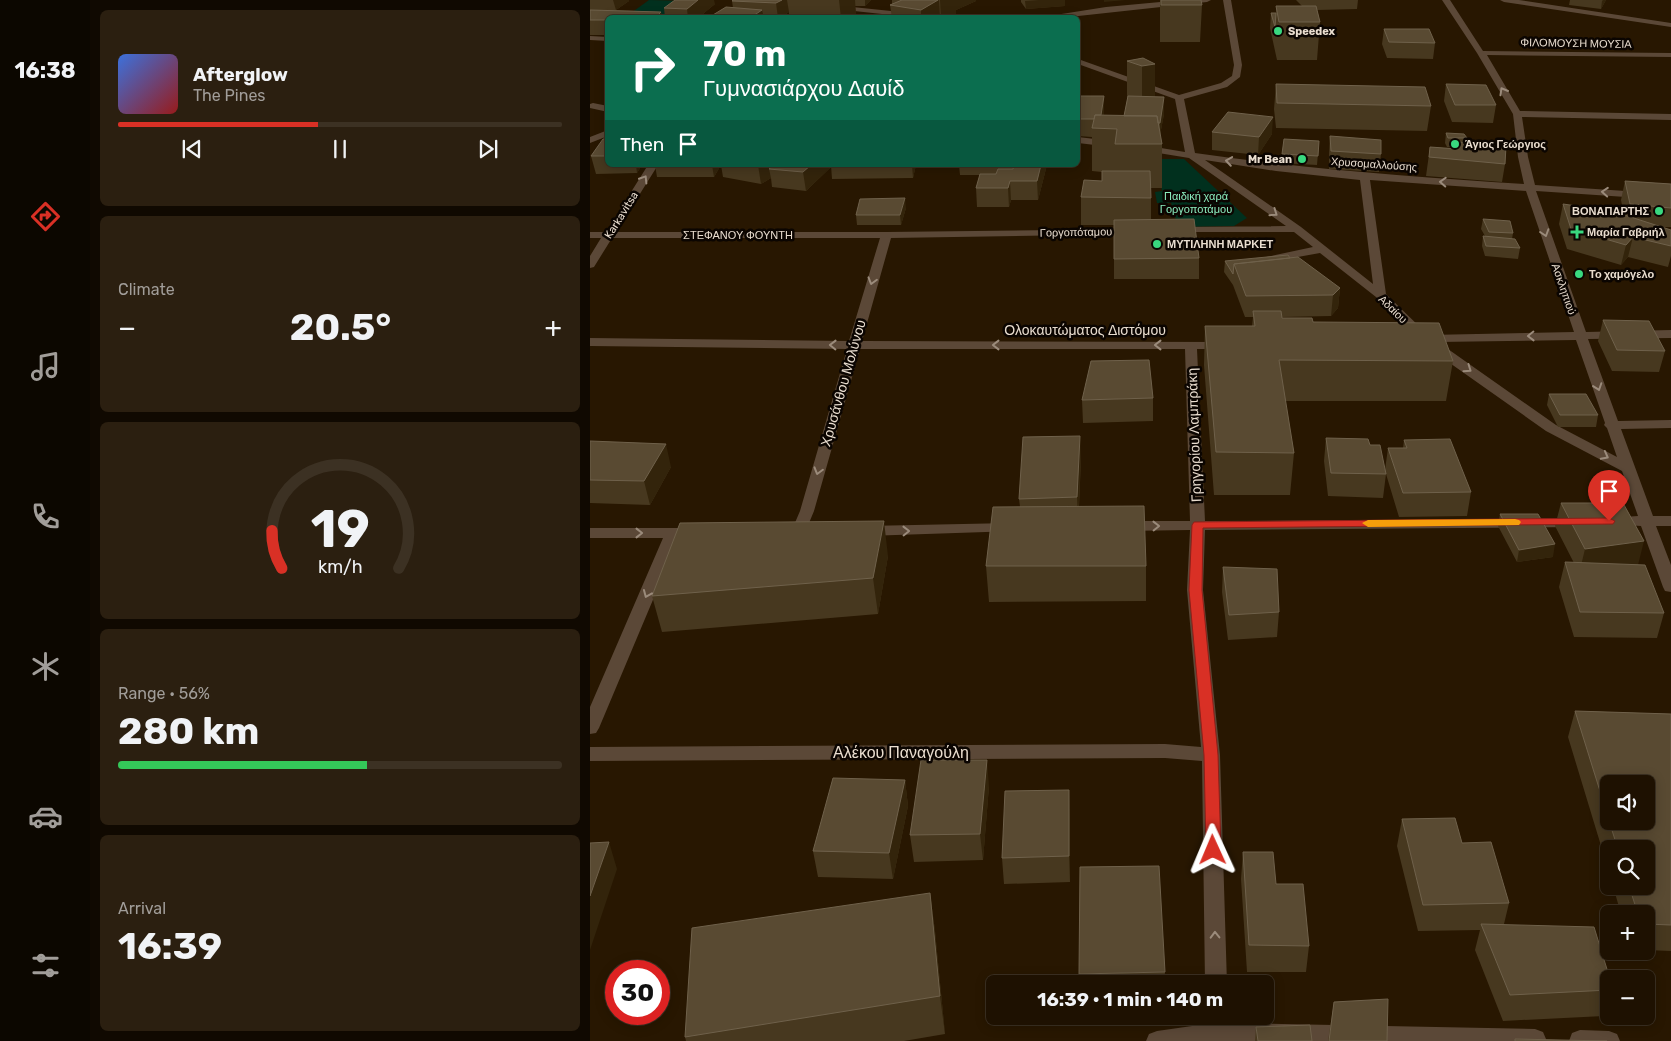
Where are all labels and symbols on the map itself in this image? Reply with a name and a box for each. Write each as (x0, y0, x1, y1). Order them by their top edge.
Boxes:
marker: Speedex (1272, 25, 1284, 37)
place label: Speedex (1288, 25, 1336, 38)
street label: ΦΙΛΟΜΟΥΣΗ ΜΟΥΣΙΑ (1520, 36, 1633, 51)
one-way arrow (1500, 87, 1510, 96)
marker: Άγιος Γεώργιος (1449, 138, 1461, 150)
place label: Άγιος Γεώργιος (1465, 138, 1546, 151)
place label: Mr Bean (1248, 153, 1292, 166)
marker: Mr Bean (1296, 153, 1308, 165)
street label: Χρυσομαλλούσης (1330, 155, 1418, 174)
one-way arrow (1225, 156, 1233, 166)
one-way arrow (637, 176, 647, 185)
one-way arrow (1438, 176, 1446, 187)
one-way arrow (1601, 187, 1609, 198)
street label: Karkavitsa (602, 189, 641, 241)
park label: Παιδική χαρά Γοργοποτάμου (1160, 190, 1232, 216)
place label: ΒΟΝΑΠΑΡΤΗΣ (1572, 205, 1649, 218)
marker: ΒΟΝΑΠΑΡΤΗΣ (1653, 205, 1665, 217)
one-way arrow (1268, 207, 1278, 216)
street label: Γοργοπόταμου (1040, 225, 1112, 240)
marker: Μαρία Γαβριήλ (1571, 226, 1583, 238)
place label: Μαρία Γαβριήλ (1587, 226, 1665, 239)
street label: ΣΤΕΦΑΝΟΥ ΦΟΥΝΤΗ (683, 229, 793, 242)
one-way arrow (1540, 229, 1550, 237)
marker: ΜΥΤΙΛΗΝΗ ΜΑΡΚΕΤ (1151, 238, 1163, 250)
place label: ΜΥΤΙΛΗΝΗ ΜΑΡΚΕΤ (1167, 238, 1274, 251)
street label: Ασκληπιού (1549, 262, 1578, 317)
marker: Το χαμόγελο (1573, 268, 1585, 280)
place label: Το χαμόγελο (1589, 268, 1654, 281)
one-way arrow (868, 277, 878, 285)
street label: Αδαίου (1376, 293, 1410, 326)
street label: Χρυσάνθου Μολύνου (817, 318, 870, 449)
street label: Ολοκαυτώματος Διστόμου (1004, 322, 1166, 339)
one-way arrow (1527, 331, 1534, 341)
one-way arrow (829, 340, 837, 350)
one-way arrow (992, 340, 1000, 350)
one-way arrow (1154, 340, 1162, 350)
one-way arrow (1463, 363, 1472, 373)
street label: Γρηγορίου Λαμπράκη (1184, 368, 1205, 502)
one-way arrow (1592, 382, 1602, 391)
one-way arrow (1600, 450, 1609, 460)
one-way arrow (813, 467, 824, 476)
pin (1588, 470, 1630, 521)
one-way arrow (1152, 520, 1160, 531)
one-way arrow (902, 525, 910, 536)
one-way arrow (635, 528, 643, 538)
one-way arrow (643, 589, 654, 598)
street label: Αλέκου Παναγούλη (833, 743, 969, 762)
position arrow (1186, 823, 1238, 875)
one-way arrow (1210, 931, 1220, 938)
speed limit sign: 30 (605, 960, 670, 1025)

